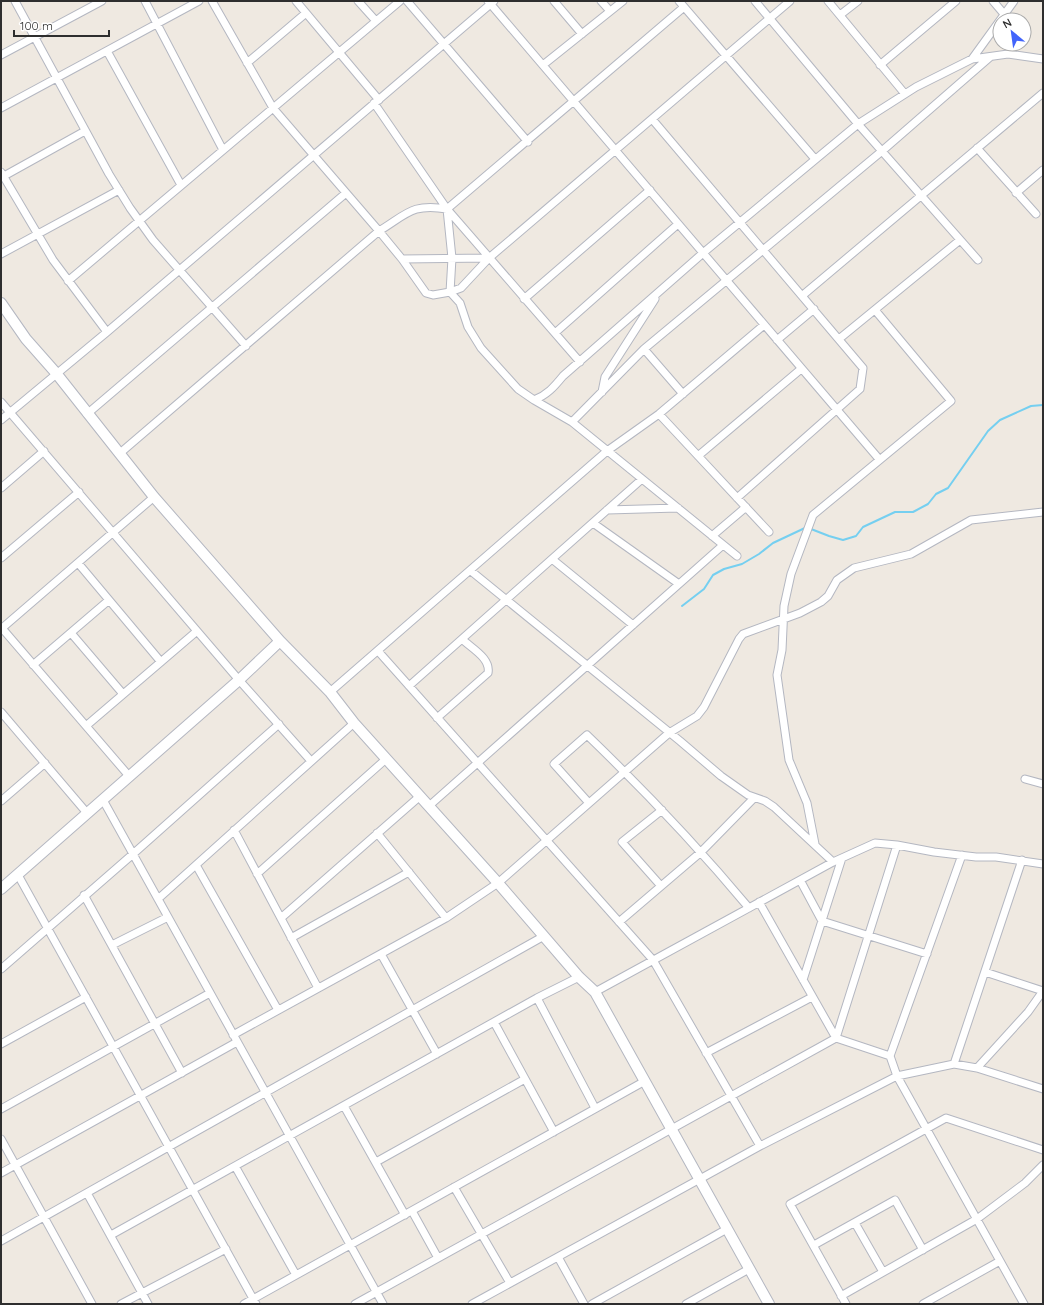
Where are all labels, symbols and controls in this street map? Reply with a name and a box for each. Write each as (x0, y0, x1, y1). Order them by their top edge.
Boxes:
scale bar (14, 12, 109, 38)
north arrow (992, 12, 1032, 52)
text: N (1000, 15, 1014, 31)
text: 100 m (20, 18, 53, 33)

